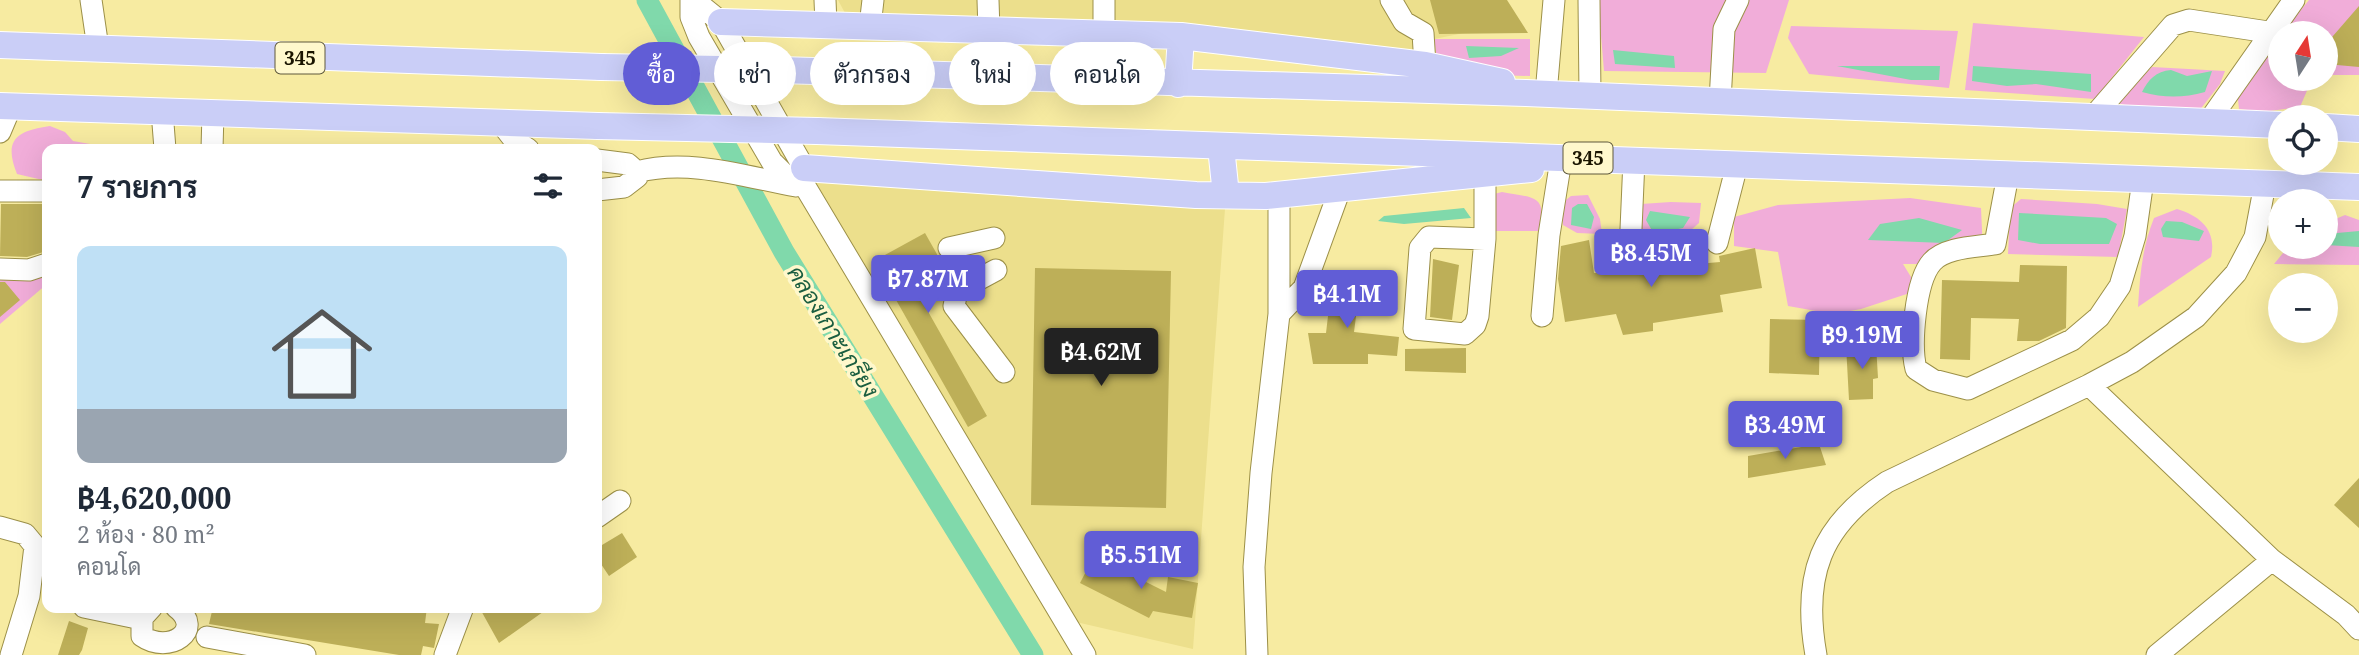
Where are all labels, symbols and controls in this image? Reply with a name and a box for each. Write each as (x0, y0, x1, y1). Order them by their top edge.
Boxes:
north arrow (2268, 21, 2338, 91)
map controls (2268, 21, 2338, 343)
chip: ซื้อ (623, 42, 700, 105)
chip: เช่า (714, 42, 796, 105)
chip: ตัวกรอง (810, 42, 935, 105)
chip: ใหม่ (949, 42, 1036, 105)
chip: คอนโด (1050, 42, 1165, 105)
road number: 345 (276, 43, 324, 74)
button: locate (2268, 105, 2338, 175)
road number: 345 (1564, 142, 1612, 174)
text: 7 รายการ (77, 166, 198, 207)
icon: filters (529, 167, 567, 205)
button: + (2268, 189, 2338, 259)
pin: ฿8.45M (1594, 230, 1708, 289)
text: ฿8.45M (1610, 236, 1692, 268)
pin: ฿7.87M (871, 256, 985, 315)
water label: คลองเกาะเกรียง (781, 259, 887, 403)
text: ฿7.87M (887, 262, 969, 294)
pin: ฿4.1M (1298, 270, 1396, 330)
button: − (2268, 273, 2338, 343)
text: ฿4.1M (1313, 277, 1381, 309)
icon: home (259, 291, 385, 417)
pin: ฿9.19M (1805, 312, 1919, 371)
text: ฿9.19M (1821, 318, 1903, 350)
pin: ฿4.62M (1044, 328, 1158, 388)
text: ฿4.62M (1060, 335, 1142, 367)
pin: ฿3.49M (1728, 402, 1842, 461)
text: ฿3.49M (1744, 408, 1826, 440)
text: ฿4,620,000 (77, 477, 231, 518)
text: 2 ห้อง · 80 m² (77, 518, 215, 550)
pin: ฿5.51M (1084, 532, 1198, 591)
text: ฿5.51M (1100, 538, 1182, 570)
text: คอนโด (77, 550, 141, 582)

